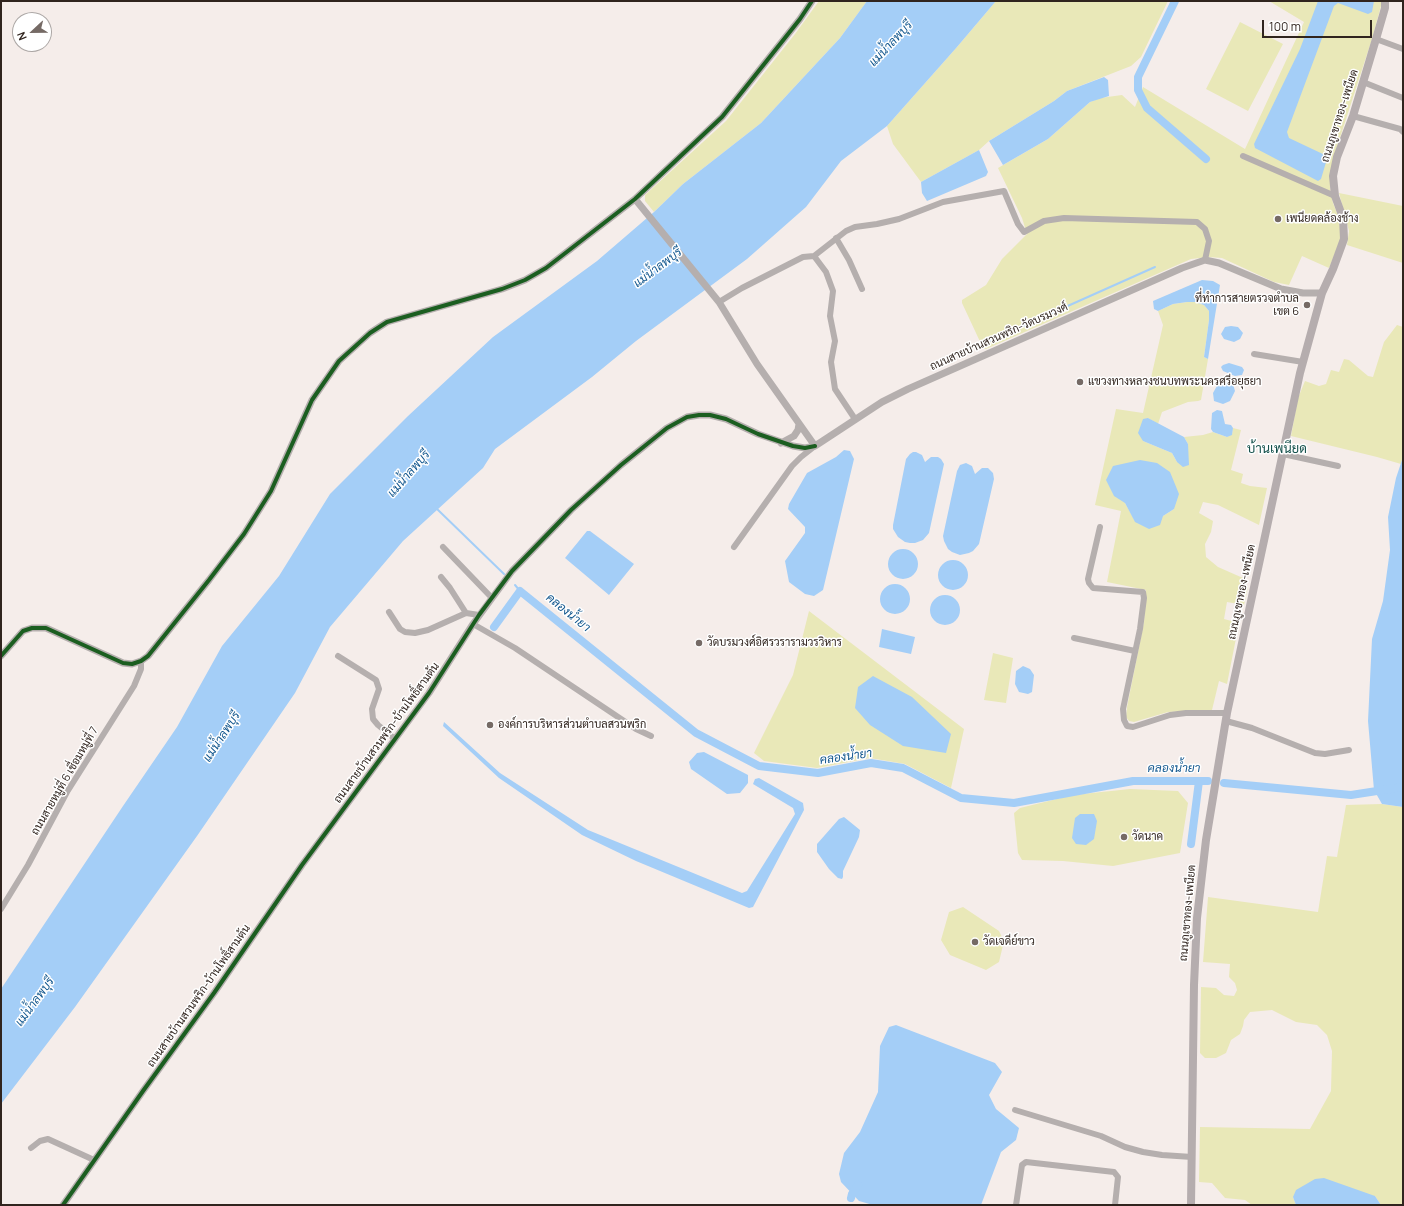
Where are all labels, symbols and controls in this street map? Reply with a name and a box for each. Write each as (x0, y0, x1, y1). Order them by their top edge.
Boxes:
north arrow (12, 12, 52, 52)
scale bar (1264, 12, 1374, 38)
water label: แม่น้ำลพบุรี (866, 18, 916, 70)
text: 100 m (1269, 18, 1301, 35)
text: N (13, 30, 30, 43)
street label: ถนนภูเขาทอง-เพนียด (1319, 68, 1361, 164)
place label: เพนียดคล้องช้าง (1286, 212, 1359, 226)
marker: เพนียดคล้องช้าง (1273, 214, 1283, 224)
water label: แม่น้ำลพบุรี (631, 245, 685, 291)
place label: ที่ทำการสายตรวจตำบล เขต 6 (1195, 292, 1299, 318)
marker: ที่ทำการสายตรวจตำบล เขต 6 (1302, 300, 1312, 310)
street label: ถนนสายบ้านสวนพริก-วัดบรมวงศ์ (928, 301, 1070, 373)
place label: แขวงทางหลวงชนบทพระนครศรีอยุธยา (1088, 375, 1261, 389)
marker: แขวงทางหลวงชนบทพระนครศรีอยุธยา (1075, 377, 1085, 387)
district label: บ้านเพนียด (1247, 441, 1307, 457)
water label: แม่น้ำลพบุรี (385, 448, 433, 500)
street label: ถนนภูเขาทอง-เพนียด (1225, 543, 1259, 641)
water label: คลองน้ำยา (543, 591, 593, 635)
place label: วัดบรมวงศ์อิศรวรารามวรวิหาร (707, 636, 842, 650)
marker: วัดบรมวงศ์อิศรวรารามวรวิหาร (694, 638, 704, 648)
street label: ถนนสายบ้านสวนพริก-บ้านโพธิ์สามต้น (331, 660, 443, 806)
water label: แม่น้ำลพบุรี (200, 709, 244, 765)
place label: องค์การบริหารส่วนตำบลสวนพริก (498, 718, 646, 732)
marker: องค์การบริหารส่วนตำบลสวนพริก (485, 720, 495, 730)
street label: ถนนสายหมู่ที่ 6 เชื่อมหมู่ที่ 7 (29, 725, 101, 837)
water label: คลองน้ำยา (819, 746, 873, 768)
water label: คลองน้ำยา (1148, 762, 1200, 776)
place label: วัดนาค (1132, 830, 1163, 844)
marker: วัดนาค (1119, 832, 1129, 842)
street label: ถนนภูเขาทอง-เพนียด (1177, 864, 1199, 962)
street label: ถนนสายบ้านสวนพริก-บ้านโพธิ์สามต้น (145, 922, 253, 1070)
place label: วัดเจดีย์ขาว (983, 935, 1035, 949)
marker: วัดเจดีย์ขาว (970, 937, 980, 947)
water label: แม่น้ำลพบุรี (12, 975, 58, 1029)

